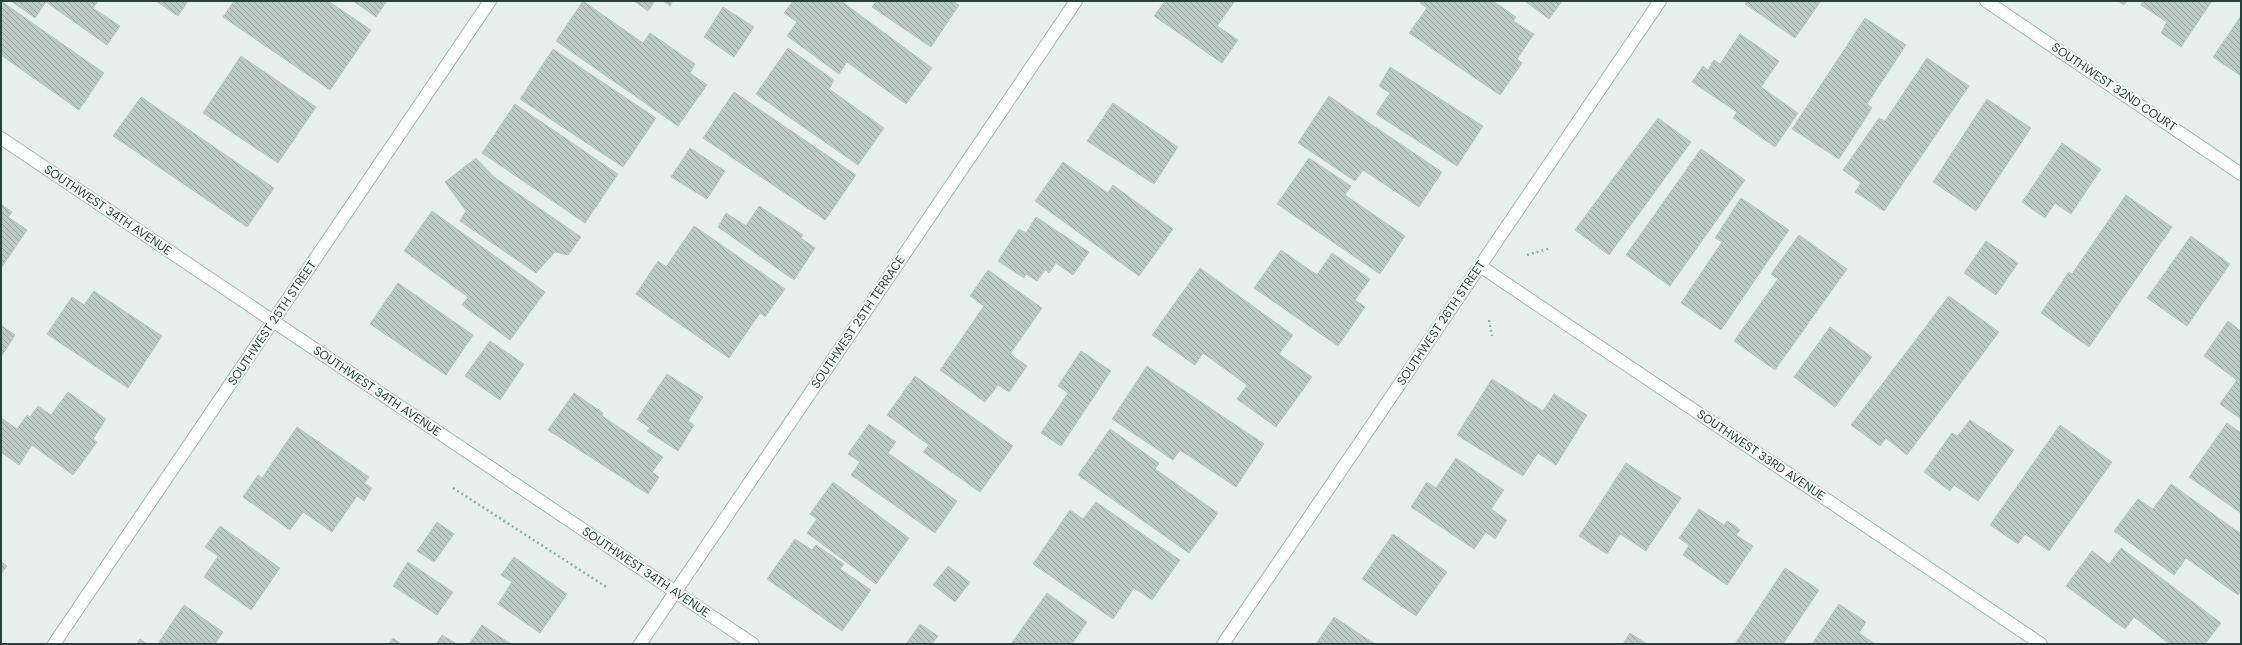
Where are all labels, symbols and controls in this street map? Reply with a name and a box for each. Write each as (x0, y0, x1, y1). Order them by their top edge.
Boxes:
street label: SOUTHWEST 32ND COURT (2048, 39, 2180, 135)
street label: SOUTHWEST 34TH AVENUE (41, 161, 175, 259)
street label: SOUTHWEST 25TH TERRACE (808, 252, 909, 391)
street label: SOUTHWEST 25TH STREET (224, 257, 320, 388)
street label: SOUTHWEST 26TH STREET (1393, 257, 1489, 388)
street label: SOUTHWEST 34TH AVENUE (310, 342, 444, 440)
street label: SOUTHWEST 33RD AVENUE (1694, 406, 1828, 504)
street label: SOUTHWEST 34TH AVENUE (579, 523, 713, 621)

